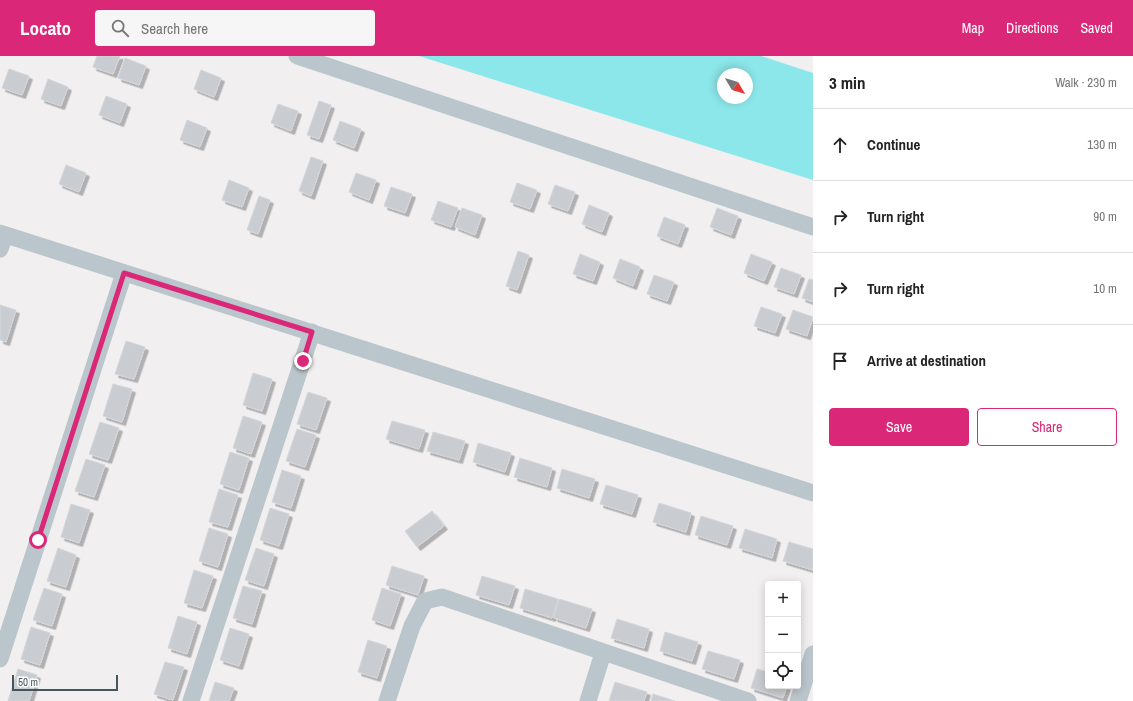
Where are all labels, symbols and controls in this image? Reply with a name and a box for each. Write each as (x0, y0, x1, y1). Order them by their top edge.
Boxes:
search box (95, 10, 375, 46)
text: Locato (20, 15, 71, 41)
icon: search (109, 17, 131, 39)
text: Search here (141, 18, 208, 39)
text: Map (962, 19, 984, 37)
text: Directions (1006, 19, 1058, 37)
text: Saved (1080, 19, 1113, 37)
north arrow (717, 68, 753, 104)
text: 3 min (829, 71, 865, 94)
text: Walk · 230 m (1055, 74, 1117, 91)
icon: ahead (829, 134, 851, 156)
text: Continue (867, 134, 920, 155)
text: 130 m (1087, 136, 1117, 153)
icon: right (829, 206, 851, 228)
text: Turn right (867, 206, 924, 227)
text: 90 m (1093, 208, 1117, 225)
icon: right (829, 278, 851, 300)
text: Turn right (867, 278, 924, 299)
text: 10 m (1093, 280, 1117, 297)
icon: arrive (829, 350, 851, 372)
text: Arrive at destination (867, 350, 986, 371)
route end (294, 352, 312, 370)
button: Save (829, 408, 969, 446)
button: Share (977, 408, 1117, 446)
route start (29, 531, 47, 549)
map controls (765, 581, 801, 689)
button: + (765, 581, 801, 617)
button: − (765, 617, 801, 653)
button: locate (765, 653, 801, 689)
scale bar (12, 673, 118, 692)
text: 50 m (18, 675, 38, 689)

